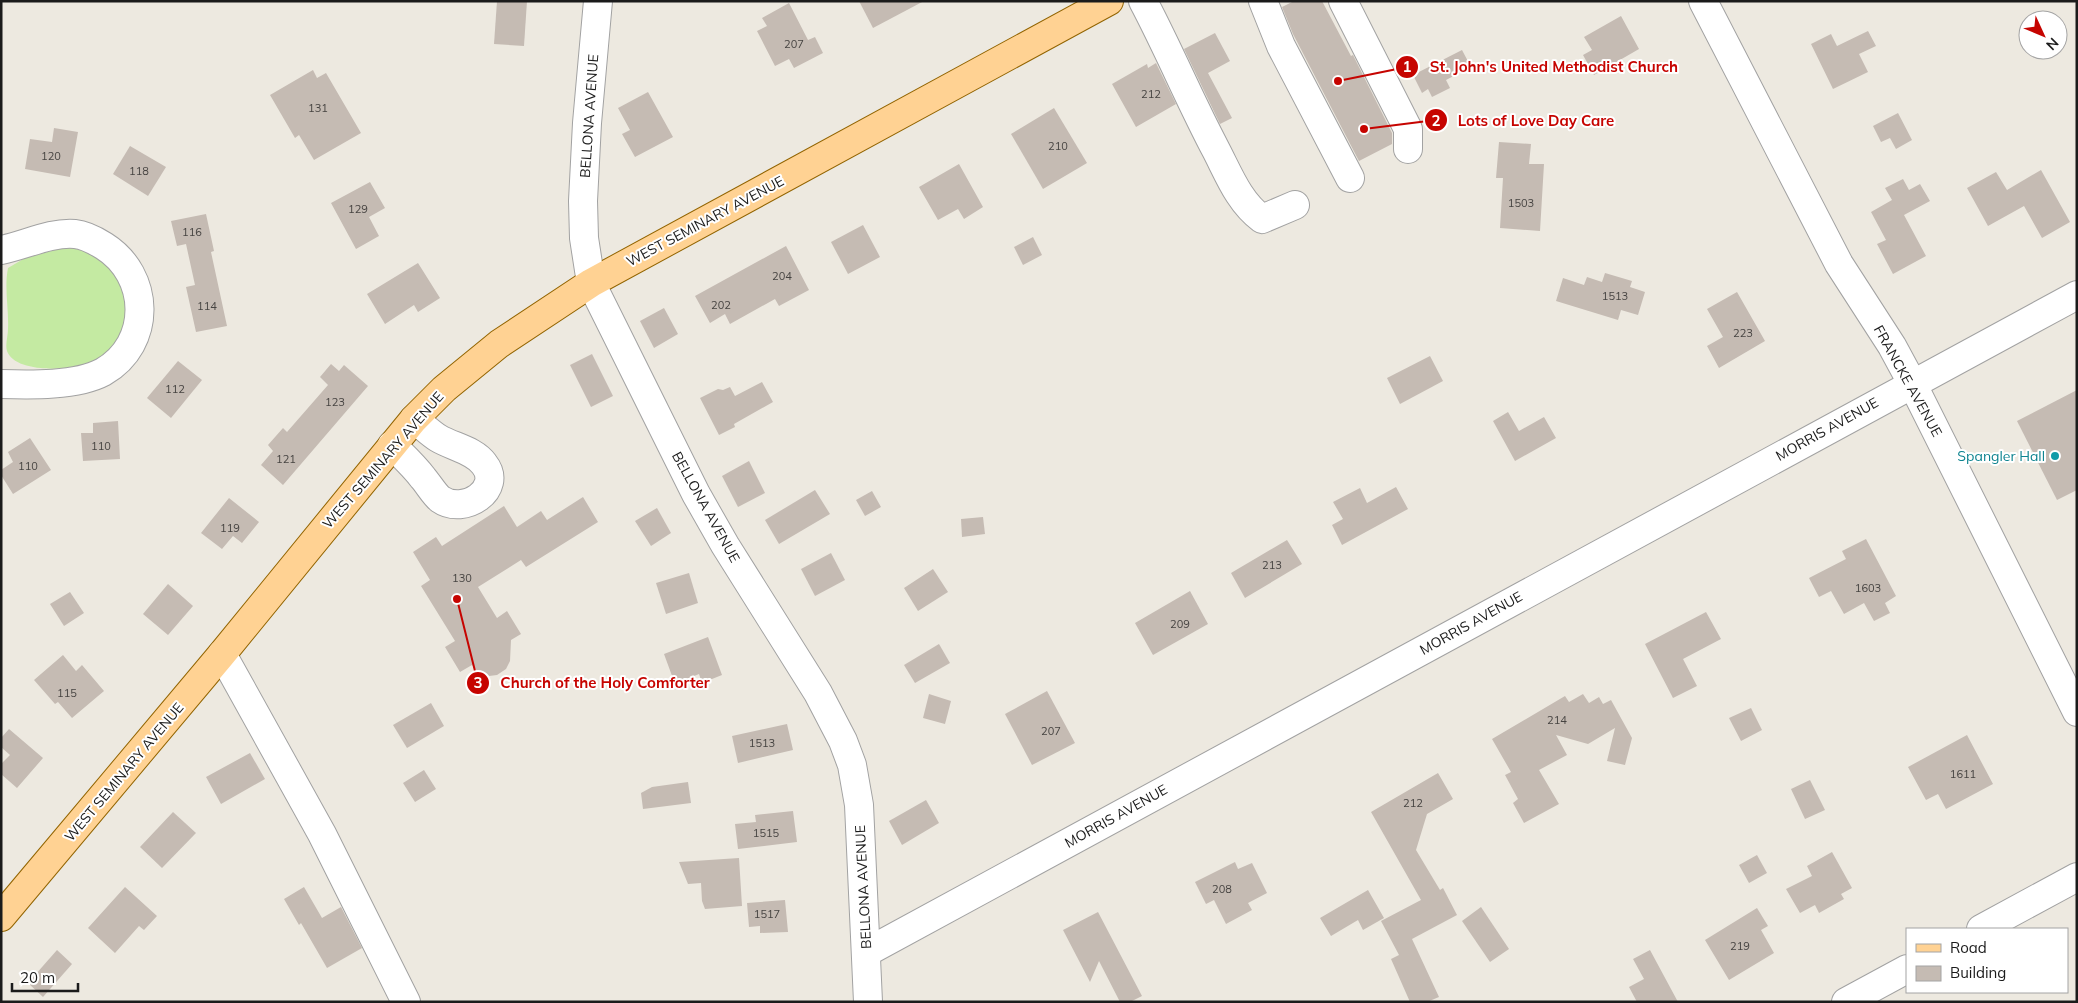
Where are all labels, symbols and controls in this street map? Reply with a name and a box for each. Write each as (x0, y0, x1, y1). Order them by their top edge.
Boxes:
north arrow (2018, 10, 2068, 60)
text: N (2042, 34, 2062, 54)
house number: 207 (784, 37, 804, 51)
callout: St. John's United Methodist Church (1394, 52, 1688, 82)
street label: BELLONA AVENUE (576, 53, 602, 179)
text: 1 (1402, 57, 1412, 76)
text: St. John's United Methodist Church (1430, 57, 1678, 76)
house number: 212 (1141, 87, 1161, 101)
house number: 131 (308, 101, 328, 115)
callout: Lots of Love Day Care (1423, 105, 1625, 135)
text: 2 (1431, 111, 1441, 130)
text: Lots of Love Day Care (1458, 111, 1614, 130)
house number: 210 (1048, 139, 1068, 153)
house number: 120 (41, 149, 61, 163)
house number: 118 (129, 164, 149, 178)
street label: WEST SEMINARY AVENUE (623, 172, 787, 270)
house number: 1503 (1508, 196, 1534, 210)
house number: 129 (348, 202, 368, 216)
house number: 116 (182, 225, 202, 239)
house number: 204 (772, 269, 792, 283)
house number: 1513 (1602, 289, 1628, 303)
house number: 202 (711, 298, 731, 312)
house number: 114 (197, 299, 217, 313)
street label: FRANCKE AVENUE (1870, 322, 1946, 440)
house number: 223 (1733, 326, 1753, 340)
house number: 112 (165, 382, 185, 396)
street label: WEST SEMINARY AVENUE (319, 388, 447, 532)
street label: MORRIS AVENUE (1773, 393, 1881, 465)
house number: 123 (325, 395, 345, 409)
house number: 110 (91, 439, 111, 453)
place label: Spangler Hall (1957, 447, 2045, 465)
street label: BELLONA AVENUE (668, 448, 744, 566)
marker: Spangler Hall (2049, 450, 2061, 462)
house number: 121 (276, 452, 296, 466)
house number: 110 (18, 459, 38, 473)
house number: 119 (220, 521, 240, 535)
house number: 213 (1262, 558, 1282, 572)
house number: 130 (452, 571, 472, 585)
house number: 1603 (1855, 581, 1881, 595)
street label: MORRIS AVENUE (1417, 587, 1525, 659)
house number: 209 (1170, 617, 1190, 631)
callout: Church of the Holy Comforter (465, 668, 720, 698)
text: 3 (473, 673, 483, 692)
text: Church of the Holy Comforter (500, 673, 710, 692)
house number: 115 (57, 686, 77, 700)
street label: WEST SEMINARY AVENUE (61, 699, 187, 845)
house number: 214 (1547, 713, 1567, 727)
house number: 207 (1041, 724, 1061, 738)
house number: 1513 (749, 736, 775, 750)
house number: 1611 (1950, 767, 1976, 781)
street label: MORRIS AVENUE (1062, 780, 1170, 852)
house number: 212 (1403, 796, 1423, 810)
street label: BELLONA AVENUE (851, 825, 875, 949)
house number: 1515 (753, 826, 780, 840)
house number: 208 (1212, 882, 1232, 896)
house number: 1517 (754, 907, 780, 921)
legend (1906, 928, 2068, 993)
text: Road (1950, 938, 1987, 957)
house number: 219 (1730, 939, 1750, 953)
scale bar (12, 960, 79, 992)
text: Building (1950, 963, 2006, 982)
text: 20 m (20, 968, 55, 987)

